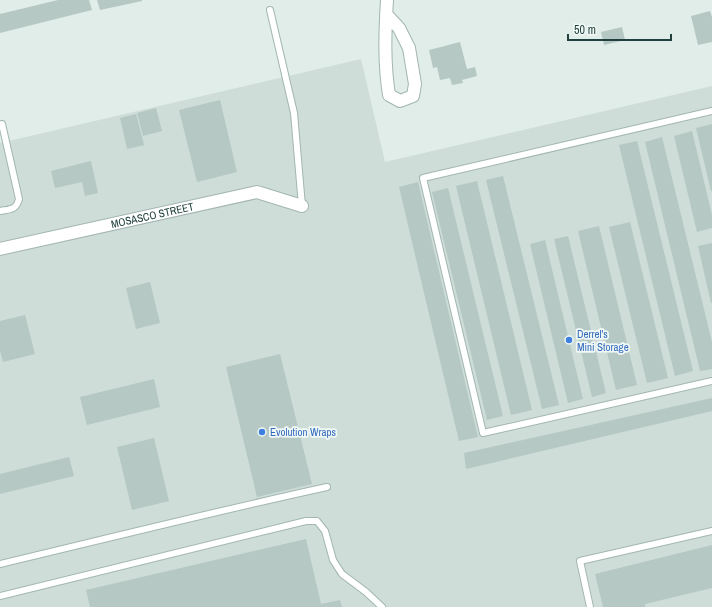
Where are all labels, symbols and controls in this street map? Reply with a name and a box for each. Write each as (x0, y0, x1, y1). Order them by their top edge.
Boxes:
scale bar (568, 16, 671, 42)
text: 50 m (574, 22, 596, 38)
street label: MOSASCO STREET (110, 199, 195, 231)
place label: Derrel's Mini Storage (577, 327, 629, 354)
marker: Derrel's Mini Storage (564, 335, 574, 345)
place label: Evolution Wraps (270, 425, 337, 439)
marker: Evolution Wraps (257, 427, 267, 437)

